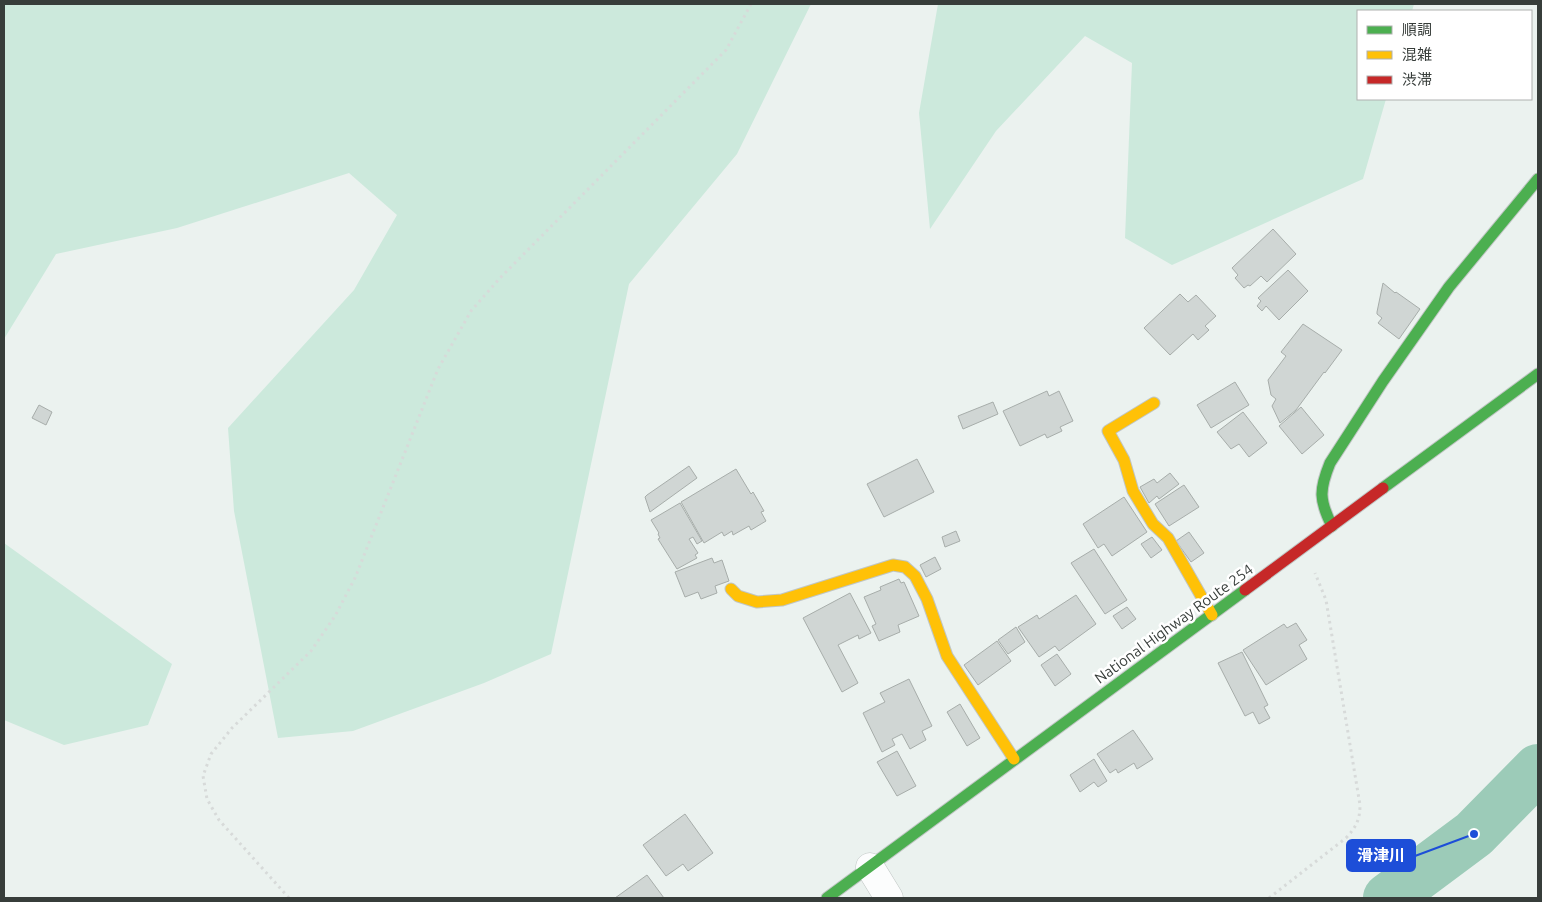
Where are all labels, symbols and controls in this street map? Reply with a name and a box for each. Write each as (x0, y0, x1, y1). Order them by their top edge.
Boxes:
legend (1357, 10, 1532, 100)
text: 順調 (1402, 21, 1432, 38)
text: 混雑 (1402, 46, 1432, 63)
text: 渋滞 (1402, 71, 1432, 88)
street label: National Highway Route 254 (1091, 561, 1256, 687)
callout: 滑津川 (1347, 840, 1415, 871)
text: 滑津川 (1357, 846, 1405, 864)

